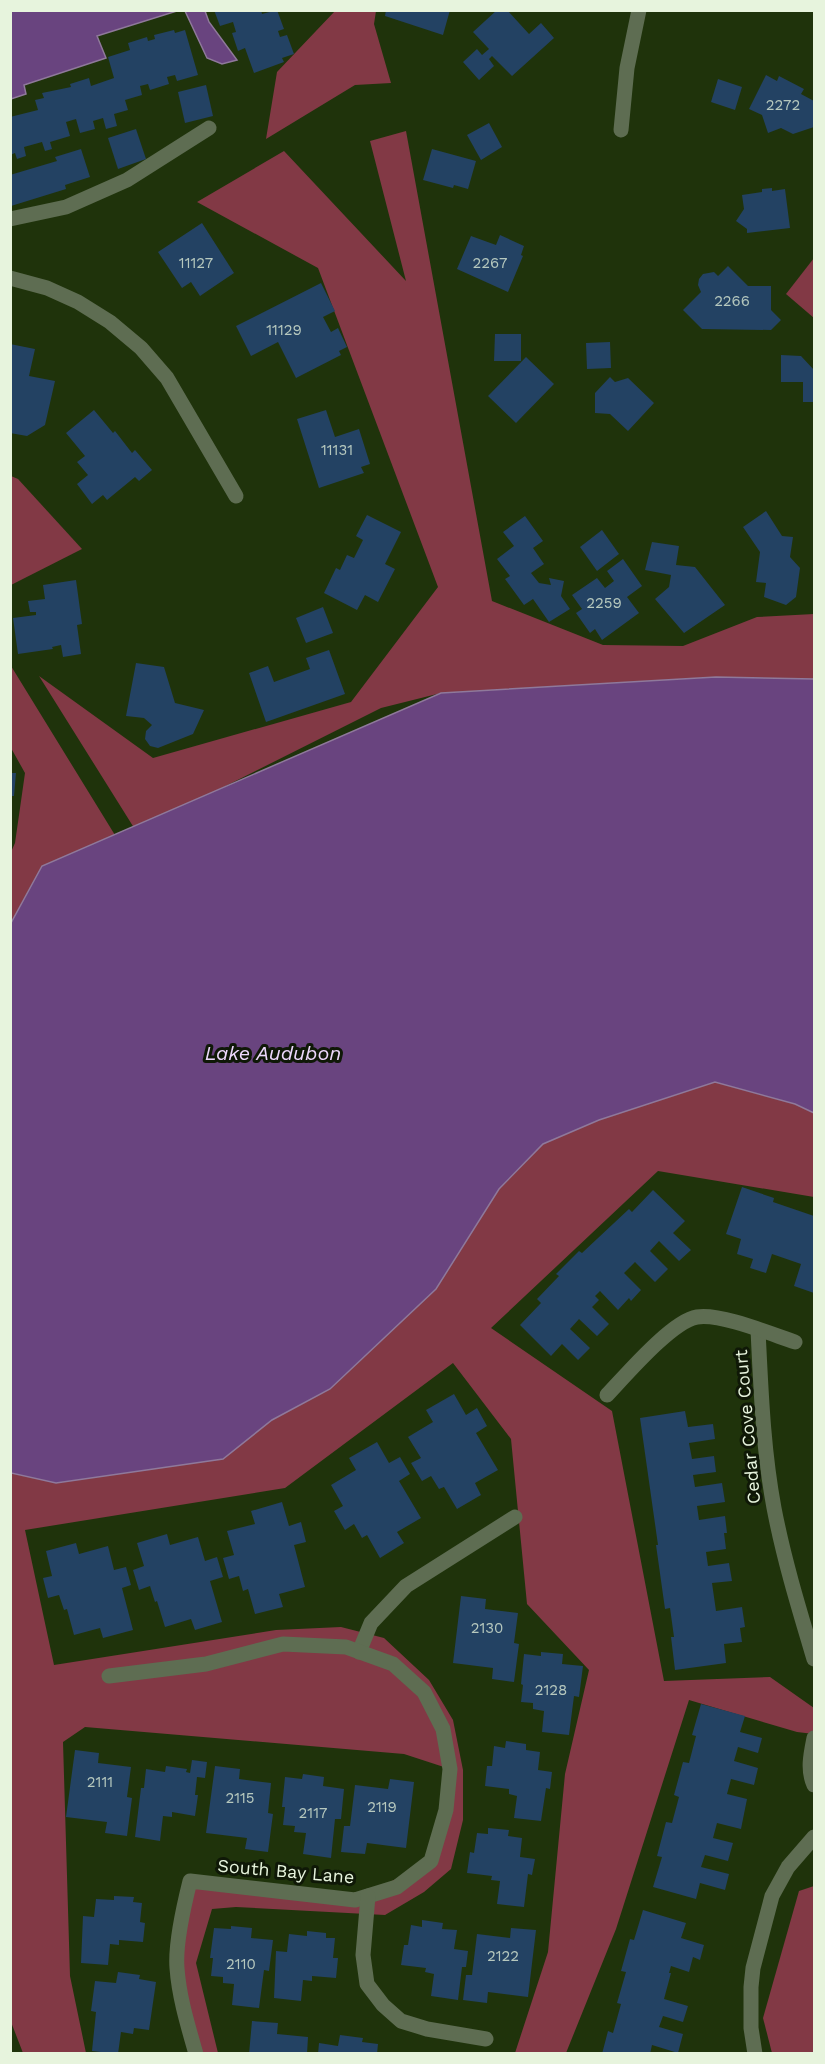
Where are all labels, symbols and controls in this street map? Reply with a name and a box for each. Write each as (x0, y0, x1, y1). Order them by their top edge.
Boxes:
house number: 2272 (766, 96, 800, 114)
house number: 11127 (179, 254, 213, 272)
house number: 2267 (473, 254, 507, 272)
house number: 2266 (714, 292, 750, 310)
house number: 11129 (266, 321, 302, 339)
house number: 11131 (321, 441, 353, 459)
house number: 2259 (586, 594, 622, 612)
water label: Lake Audubon (205, 1041, 341, 1065)
street label: Cedar Cove Court (730, 1348, 764, 1505)
house number: 2130 (471, 1619, 503, 1637)
house number: 2128 (535, 1681, 567, 1699)
house number: 2111 (87, 1773, 113, 1791)
house number: 2115 (225, 1789, 255, 1807)
house number: 2119 (367, 1798, 397, 1816)
house number: 2117 (299, 1804, 327, 1822)
street label: South Bay Lane (217, 1855, 355, 1887)
house number: 2122 (487, 1947, 519, 1965)
house number: 2110 (226, 1955, 256, 1973)

